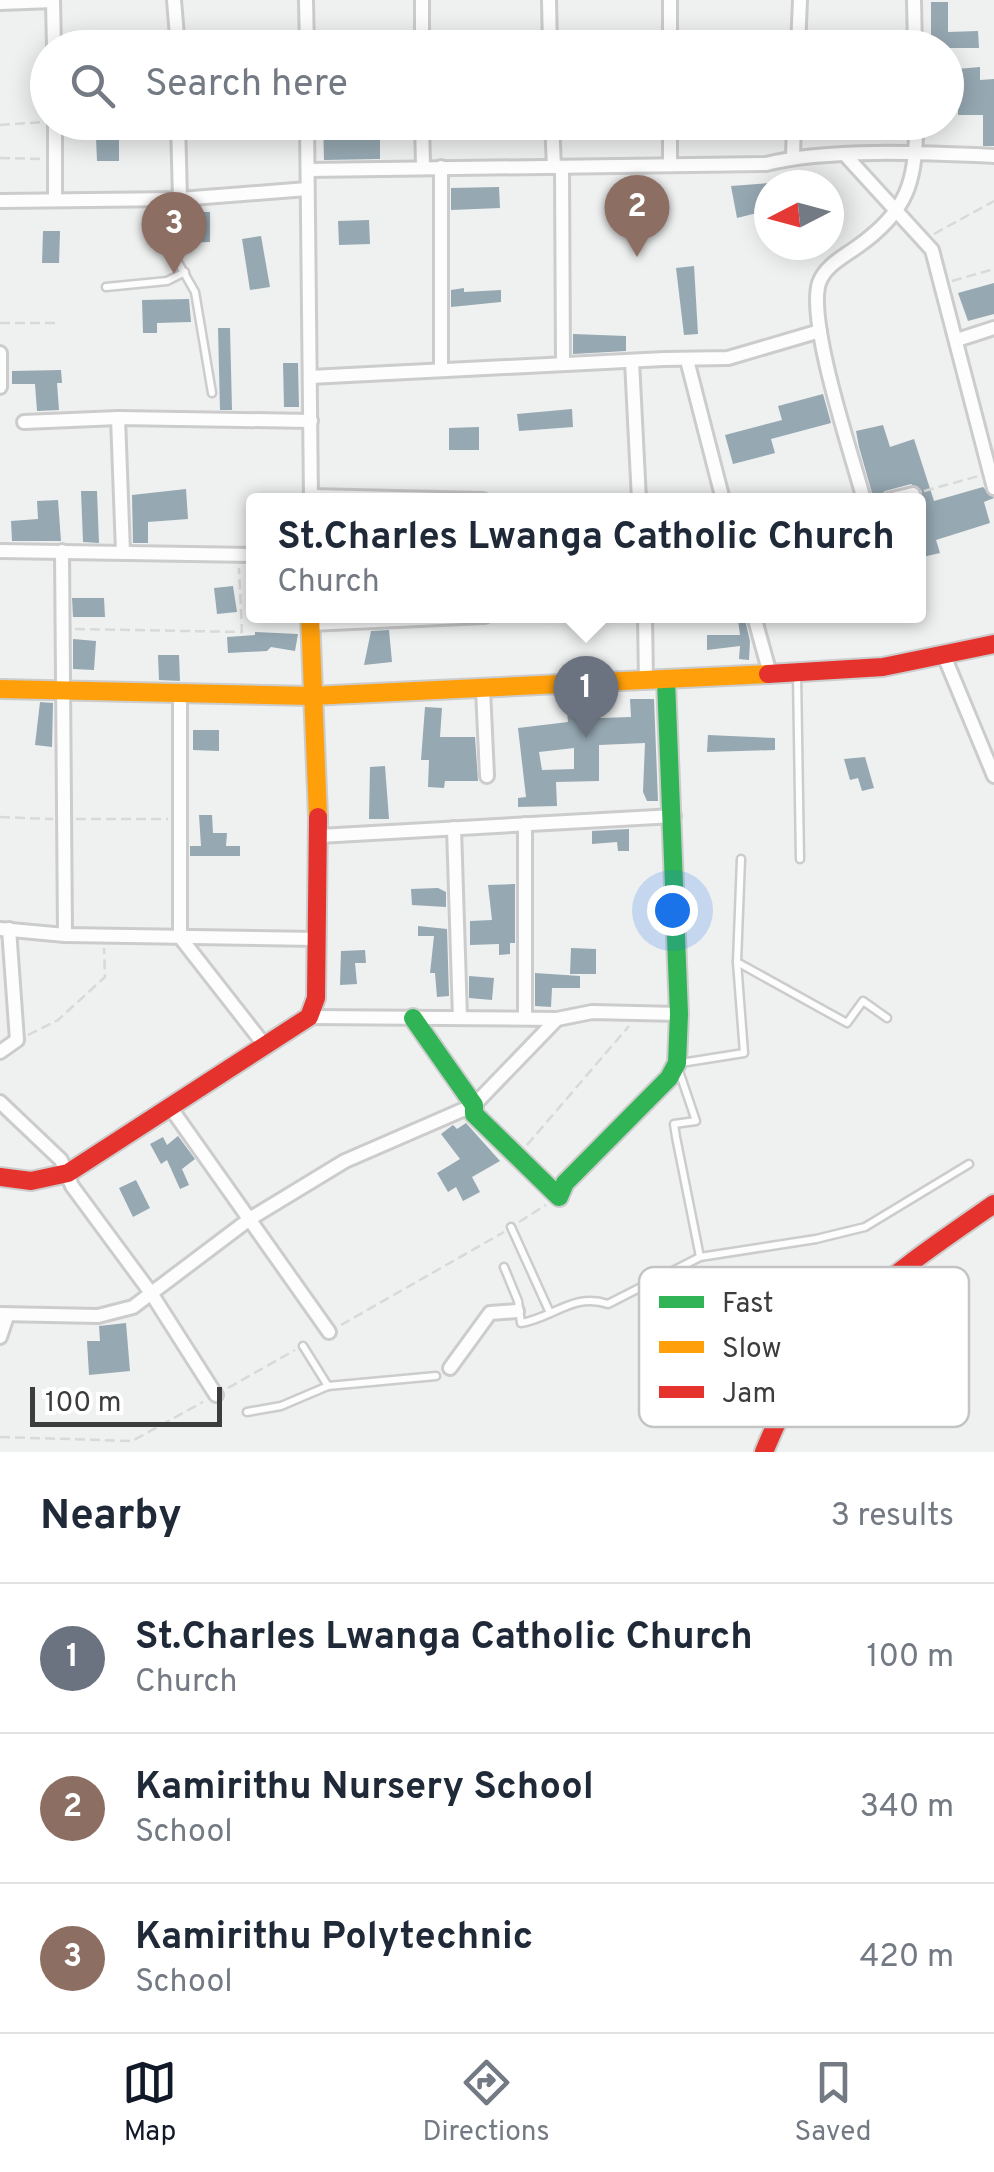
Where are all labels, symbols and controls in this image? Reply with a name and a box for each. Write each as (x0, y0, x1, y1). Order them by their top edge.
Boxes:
search box (30, 30, 964, 140)
icon: search (65, 58, 120, 113)
text: Search here (145, 61, 348, 110)
north arrow (754, 170, 844, 260)
pin: 2 (604, 174, 670, 257)
pin: 3 (142, 192, 206, 274)
popup (246, 493, 926, 623)
text: St.Charles Lwanga Catholic Church (277, 514, 895, 563)
text: Church (277, 563, 380, 603)
pin: 1 (554, 656, 618, 738)
your location (647, 885, 698, 936)
legend (639, 1267, 969, 1427)
text: Fast (722, 1287, 774, 1323)
text: Slow (722, 1332, 781, 1368)
text: Jam (722, 1377, 776, 1413)
scale bar (30, 1382, 222, 1426)
text: 100 m (45, 1386, 121, 1422)
text: Nearby (40, 1491, 182, 1544)
text: 3 results (831, 1497, 954, 1537)
text: St.Charles Lwanga Catholic Church (135, 1614, 753, 1663)
text: 1 (66, 1638, 79, 1678)
text: 100 m (867, 1638, 954, 1678)
text: Church (135, 1663, 238, 1703)
text: Kamirithu Nursery School (135, 1764, 594, 1813)
text: 2 (63, 1788, 82, 1828)
text: 340 m (860, 1788, 954, 1828)
text: School (135, 1813, 233, 1853)
text: Kamirithu Polytechnic (135, 1914, 533, 1963)
text: 3 (63, 1938, 82, 1978)
text: 420 m (859, 1938, 954, 1978)
text: School (135, 1963, 233, 2003)
tab: Map (122, 2055, 177, 2151)
tab: Directions (422, 2055, 550, 2151)
tab: Saved (795, 2055, 872, 2151)

